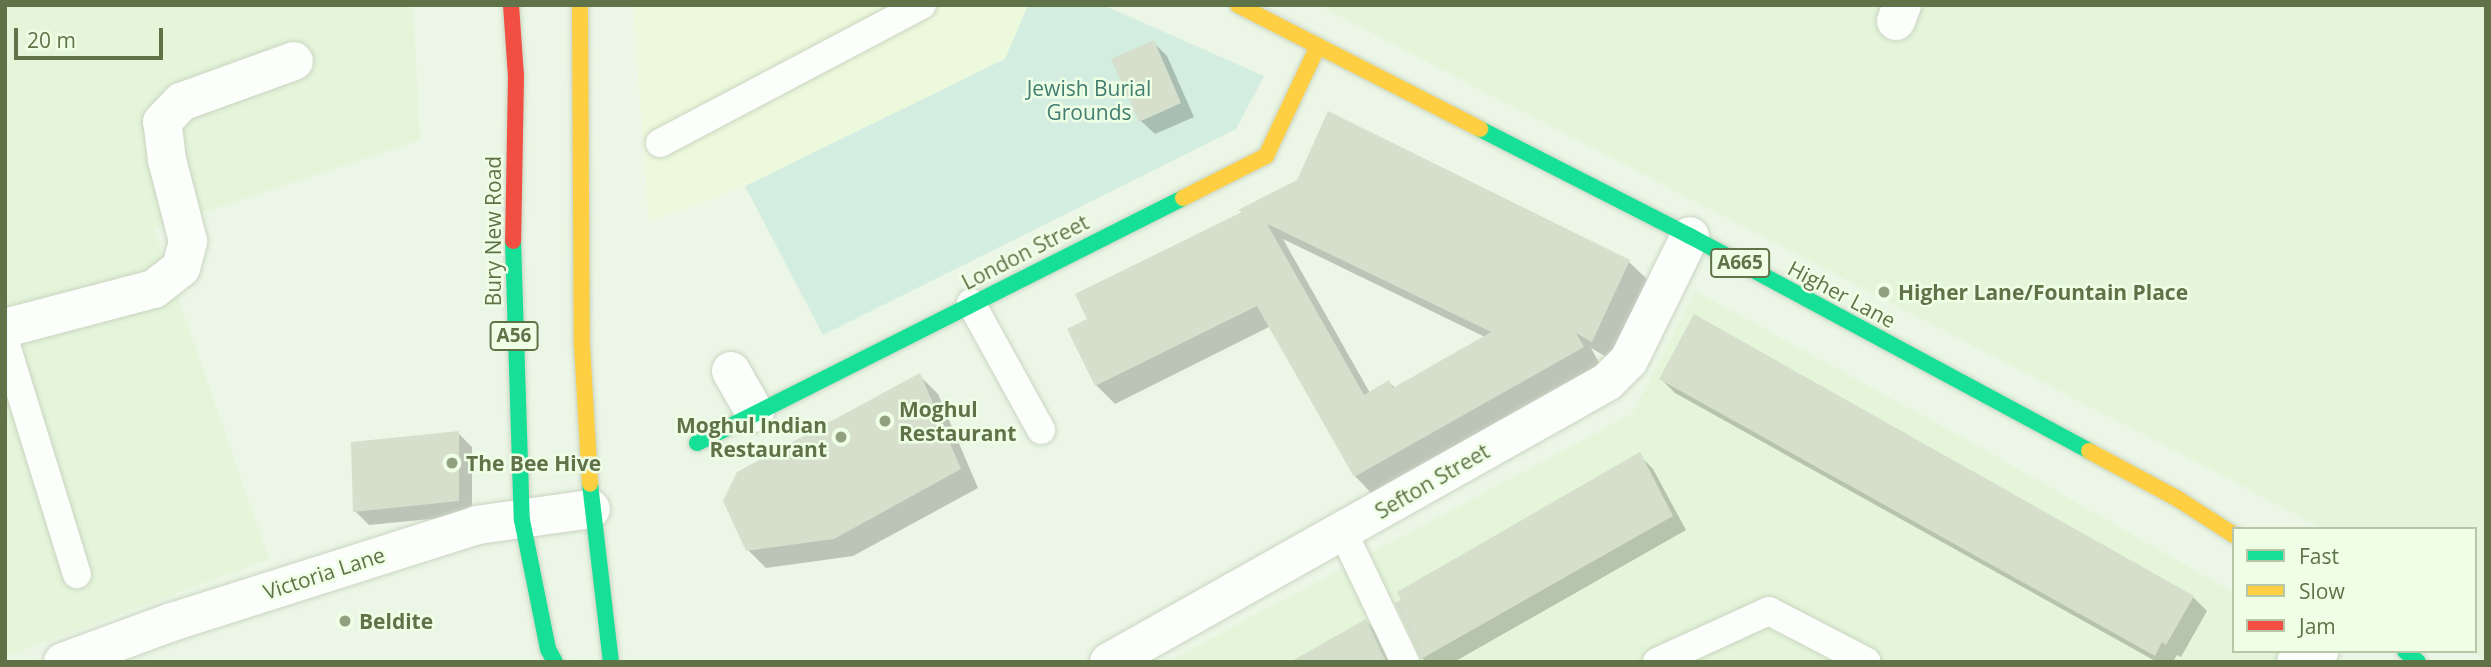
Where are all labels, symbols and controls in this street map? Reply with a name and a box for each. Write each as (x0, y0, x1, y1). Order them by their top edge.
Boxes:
scale bar (18, 14, 166, 58)
text: 20 m (27, 26, 76, 54)
park label: Jewish Burial Grounds (1027, 75, 1151, 125)
street label: Bury New Road (480, 156, 506, 306)
street label: London Street (957, 209, 1093, 295)
road number: A665 (1708, 247, 1772, 278)
street label: Higher Lane (1784, 255, 1900, 333)
place label: Higher Lane/Fountain Place (1898, 279, 2188, 305)
marker: Higher Lane/Fountain Place (1876, 284, 1892, 300)
road number: A56 (490, 320, 538, 352)
place label: Moghul Restaurant (899, 396, 1016, 446)
place label: Moghul Indian Restaurant (676, 412, 827, 462)
marker: Moghul Restaurant (877, 413, 893, 429)
marker: Moghul Indian Restaurant (833, 429, 849, 445)
street label: Sefton Street (1371, 438, 1493, 524)
place label: The Bee Hive (466, 450, 601, 476)
marker: The Bee Hive (444, 455, 460, 471)
legend (2232, 527, 2477, 653)
street label: Victoria Lane (260, 542, 388, 604)
text: Fast (2299, 542, 2339, 570)
text: Slow (2299, 577, 2345, 605)
place label: Beldite (359, 608, 433, 634)
text: Jam (2299, 612, 2336, 640)
marker: Beldite (337, 613, 353, 629)

